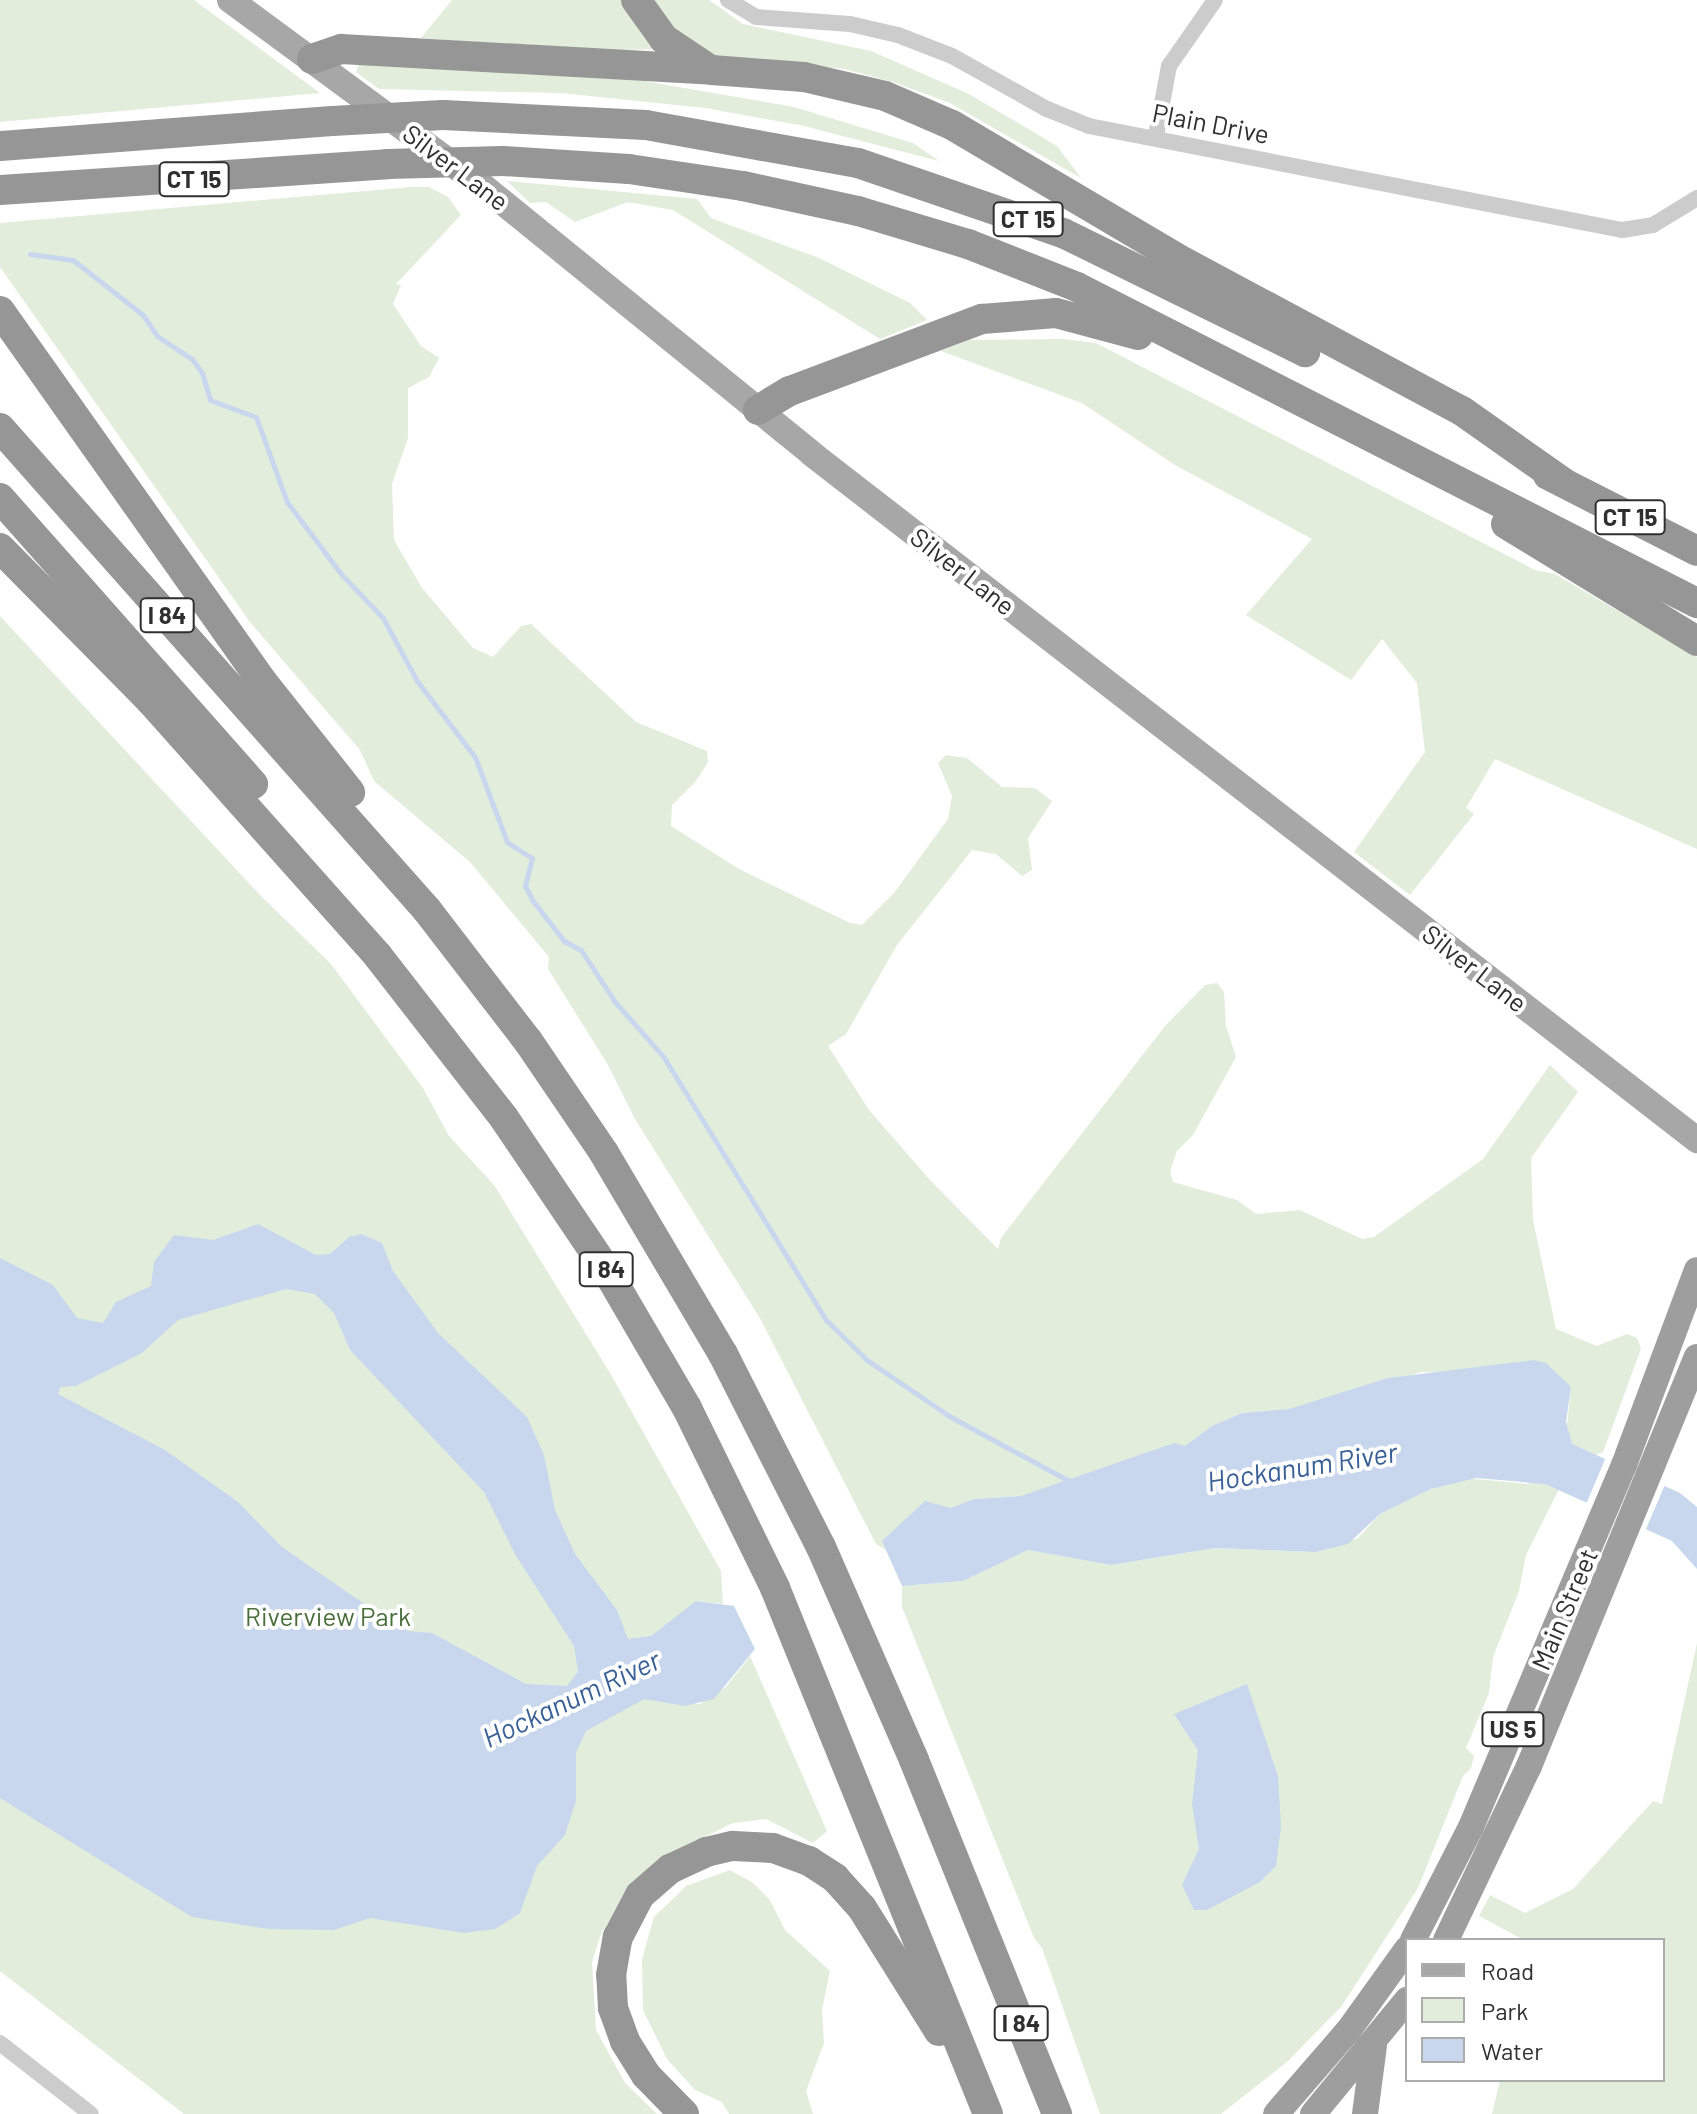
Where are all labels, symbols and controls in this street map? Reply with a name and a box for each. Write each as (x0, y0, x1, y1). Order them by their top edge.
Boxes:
street label: Plain Drive (1150, 96, 1272, 150)
street label: Silver Lane (397, 117, 515, 217)
road number: CT 15 (158, 159, 230, 199)
road number: CT 15 (992, 199, 1064, 239)
road number: CT 15 (1594, 497, 1666, 537)
street label: Silver Lane (905, 521, 1021, 621)
road number: I 84 (139, 595, 195, 635)
street label: Silver Lane (1417, 918, 1533, 1018)
road number: I 84 (578, 1249, 634, 1289)
water label: Hockanum River (1204, 1434, 1400, 1498)
street label: Main Street (1524, 1544, 1604, 1674)
park label: Riverview Park (245, 1600, 411, 1632)
water label: Hockanum River (477, 1642, 665, 1754)
road number: US 5 (1481, 1709, 1545, 1749)
legend (1405, 1938, 1665, 2082)
text: Road (1481, 1956, 1534, 1985)
text: Park (1481, 1996, 1528, 2025)
road number: I 84 (993, 2003, 1049, 2043)
text: Water (1481, 2036, 1543, 2065)

